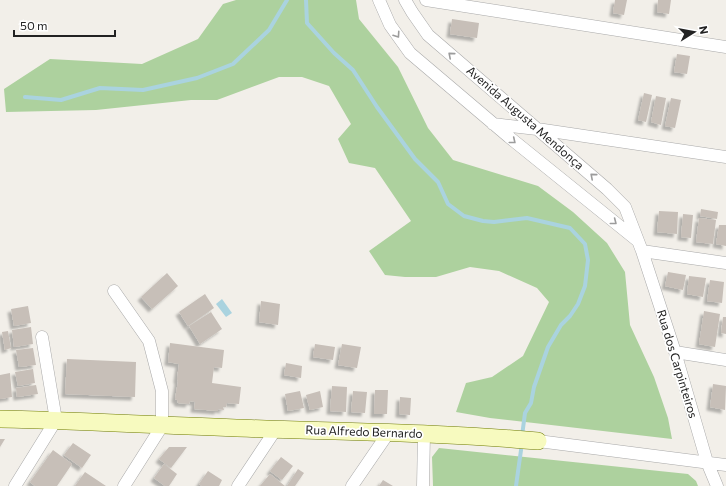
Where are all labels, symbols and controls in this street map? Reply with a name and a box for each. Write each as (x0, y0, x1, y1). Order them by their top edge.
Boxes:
scale bar (14, 12, 115, 38)
north arrow (674, 12, 714, 52)
text: 50 m (20, 18, 48, 32)
text: N (697, 25, 711, 35)
one-way arrow (392, 30, 399, 37)
one-way arrow (449, 53, 456, 60)
street label: Avenida Augusta Mendonça (464, 63, 587, 172)
one-way arrow (508, 136, 516, 143)
one-way arrow (590, 174, 597, 181)
one-way arrow (610, 218, 617, 225)
street label: Rua dos Carpinteiros (655, 308, 701, 420)
street label: Rua Alfredo Bernardo (305, 422, 423, 440)

